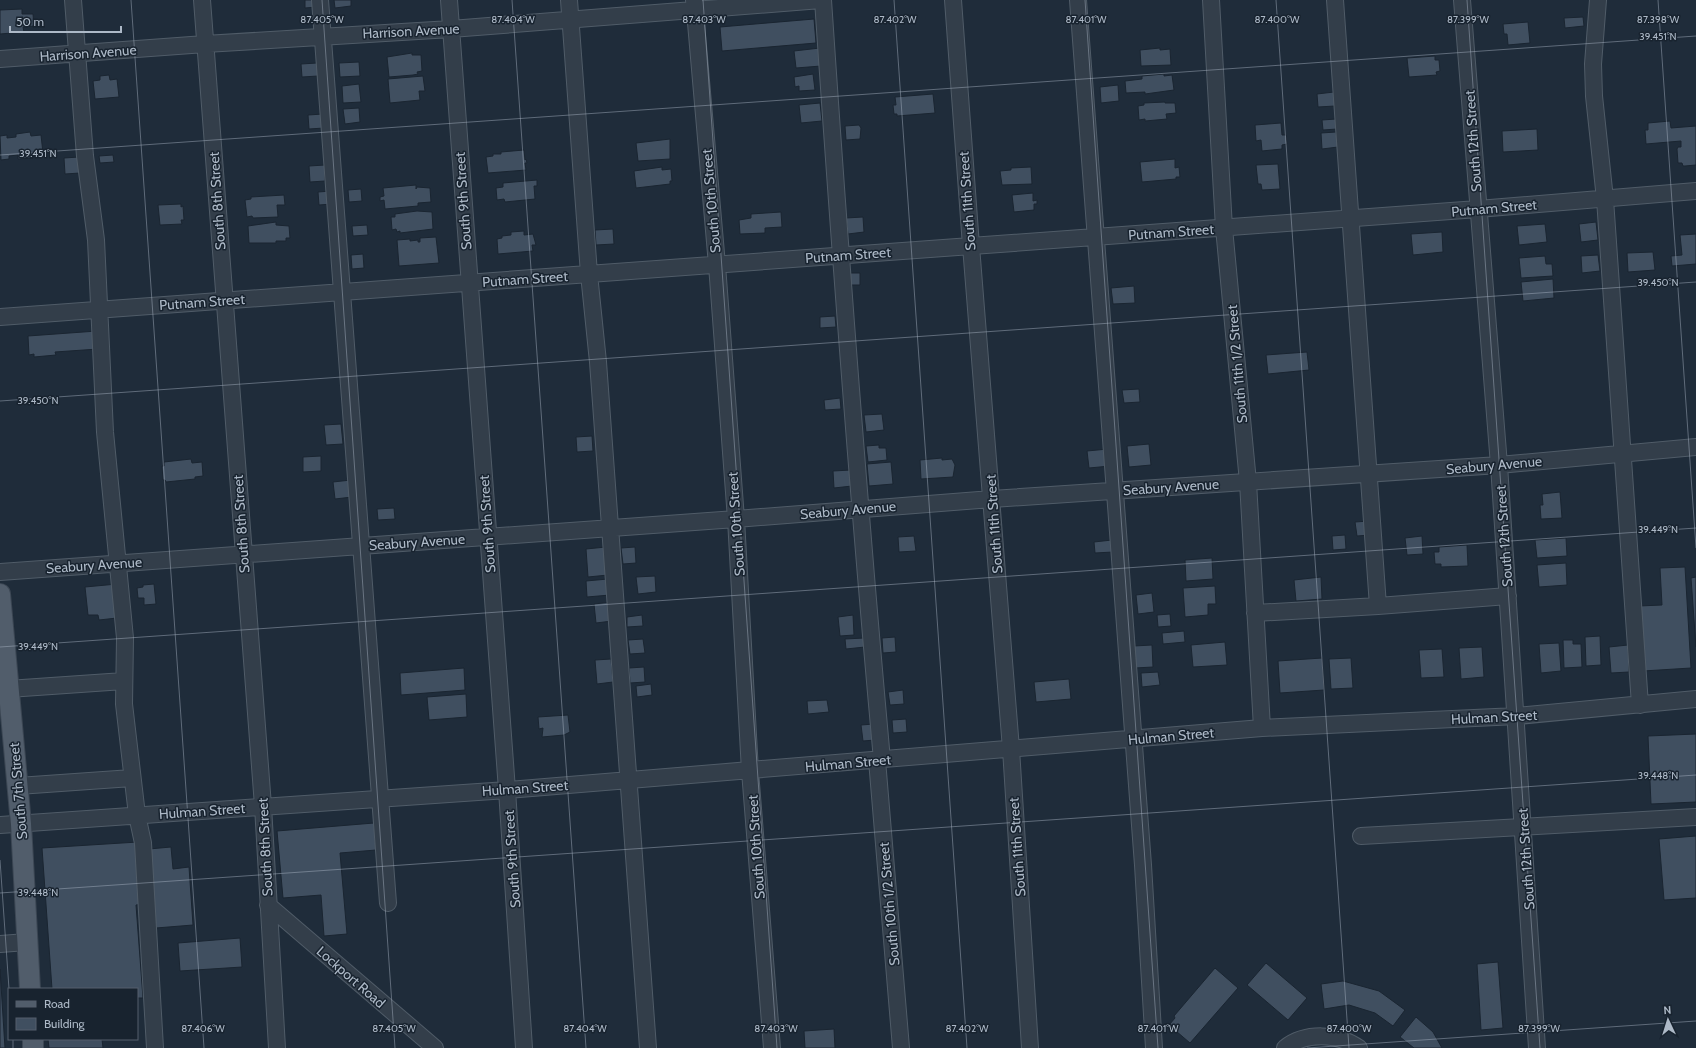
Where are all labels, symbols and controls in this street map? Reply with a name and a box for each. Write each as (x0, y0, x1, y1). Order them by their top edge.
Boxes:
scale bar (10, 8, 121, 34)
text: 87.405°W (300, 13, 344, 26)
text: 87.404°W (491, 13, 535, 26)
text: 87.403°W (682, 13, 726, 26)
text: 87.402°W (873, 13, 917, 26)
text: 87.401°W (1065, 13, 1107, 26)
text: 87.400°W (1255, 13, 1300, 26)
text: 87.399°W (1447, 13, 1489, 26)
text: 87.398°W (1637, 13, 1680, 26)
text: 50 m (16, 14, 44, 29)
street label: Harrison Avenue (362, 19, 460, 43)
text: 39.451°N (1639, 30, 1677, 43)
street label: Harrison Avenue (39, 41, 137, 65)
street label: South 12th Street (1460, 89, 1486, 193)
text: 39.451°N (19, 147, 57, 160)
street label: South 10th Street (697, 148, 725, 254)
street label: South 8th Street (205, 151, 229, 251)
street label: South 9th Street (451, 151, 475, 251)
street label: South 11th Street (955, 151, 979, 251)
street label: Putnam Street (1450, 195, 1538, 221)
street label: Putnam Street (1128, 220, 1215, 244)
street label: Putnam Street (805, 243, 892, 267)
street label: Putnam Street (482, 267, 569, 291)
text: 39.450°N (1637, 276, 1679, 289)
street label: Putnam Street (159, 290, 246, 314)
street label: South 11th 1/2 Street (1223, 304, 1251, 424)
text: 39.450°N (17, 394, 59, 407)
street label: Seabury Avenue (1445, 452, 1543, 478)
street label: South 10th Street (723, 471, 749, 577)
street label: South 8th Street (229, 474, 253, 574)
street label: South 9th Street (475, 474, 499, 574)
street label: South 11th Street (982, 474, 1006, 574)
street label: Seabury Avenue (1122, 475, 1220, 499)
street label: South 12th Street (1491, 484, 1517, 588)
street label: Seabury Avenue (799, 497, 897, 523)
text: 39.449°N (1638, 523, 1678, 536)
street label: Seabury Avenue (368, 530, 466, 554)
street label: Seabury Avenue (45, 553, 143, 577)
text: 39.449°N (18, 640, 58, 653)
street label: Hulman Street (1450, 706, 1538, 728)
street label: Hulman Street (1127, 723, 1215, 749)
street label: South 7th Street (5, 742, 31, 840)
street label: Hulman Street (804, 750, 892, 776)
text: 39.448°N (1638, 769, 1678, 782)
street label: Hulman Street (481, 776, 569, 800)
street label: South 10th Street (743, 794, 769, 900)
street label: South 8th Street (253, 797, 277, 897)
street label: South 11th Street (1005, 797, 1029, 897)
street label: Hulman Street (158, 799, 246, 823)
street label: South 12th Street (1513, 807, 1539, 911)
street label: South 9th Street (500, 809, 524, 909)
street label: South 10th 1/2 Street (875, 841, 903, 967)
text: 39.448°N (18, 886, 58, 899)
street label: Lockport Road (313, 942, 389, 1012)
legend (8, 988, 138, 1040)
text: Road (44, 996, 70, 1011)
north arrow (1648, 1000, 1688, 1040)
text: N (1663, 1003, 1672, 1017)
text: Building (44, 1016, 86, 1031)
text: 87.406°W (181, 1022, 225, 1035)
text: 87.405°W (372, 1022, 416, 1035)
text: 87.404°W (563, 1022, 607, 1035)
text: 87.403°W (754, 1022, 798, 1035)
text: 87.402°W (945, 1022, 989, 1035)
text: 87.401°W (1137, 1022, 1179, 1035)
text: 87.400°W (1327, 1022, 1372, 1035)
text: 87.399°W (1518, 1022, 1560, 1035)

